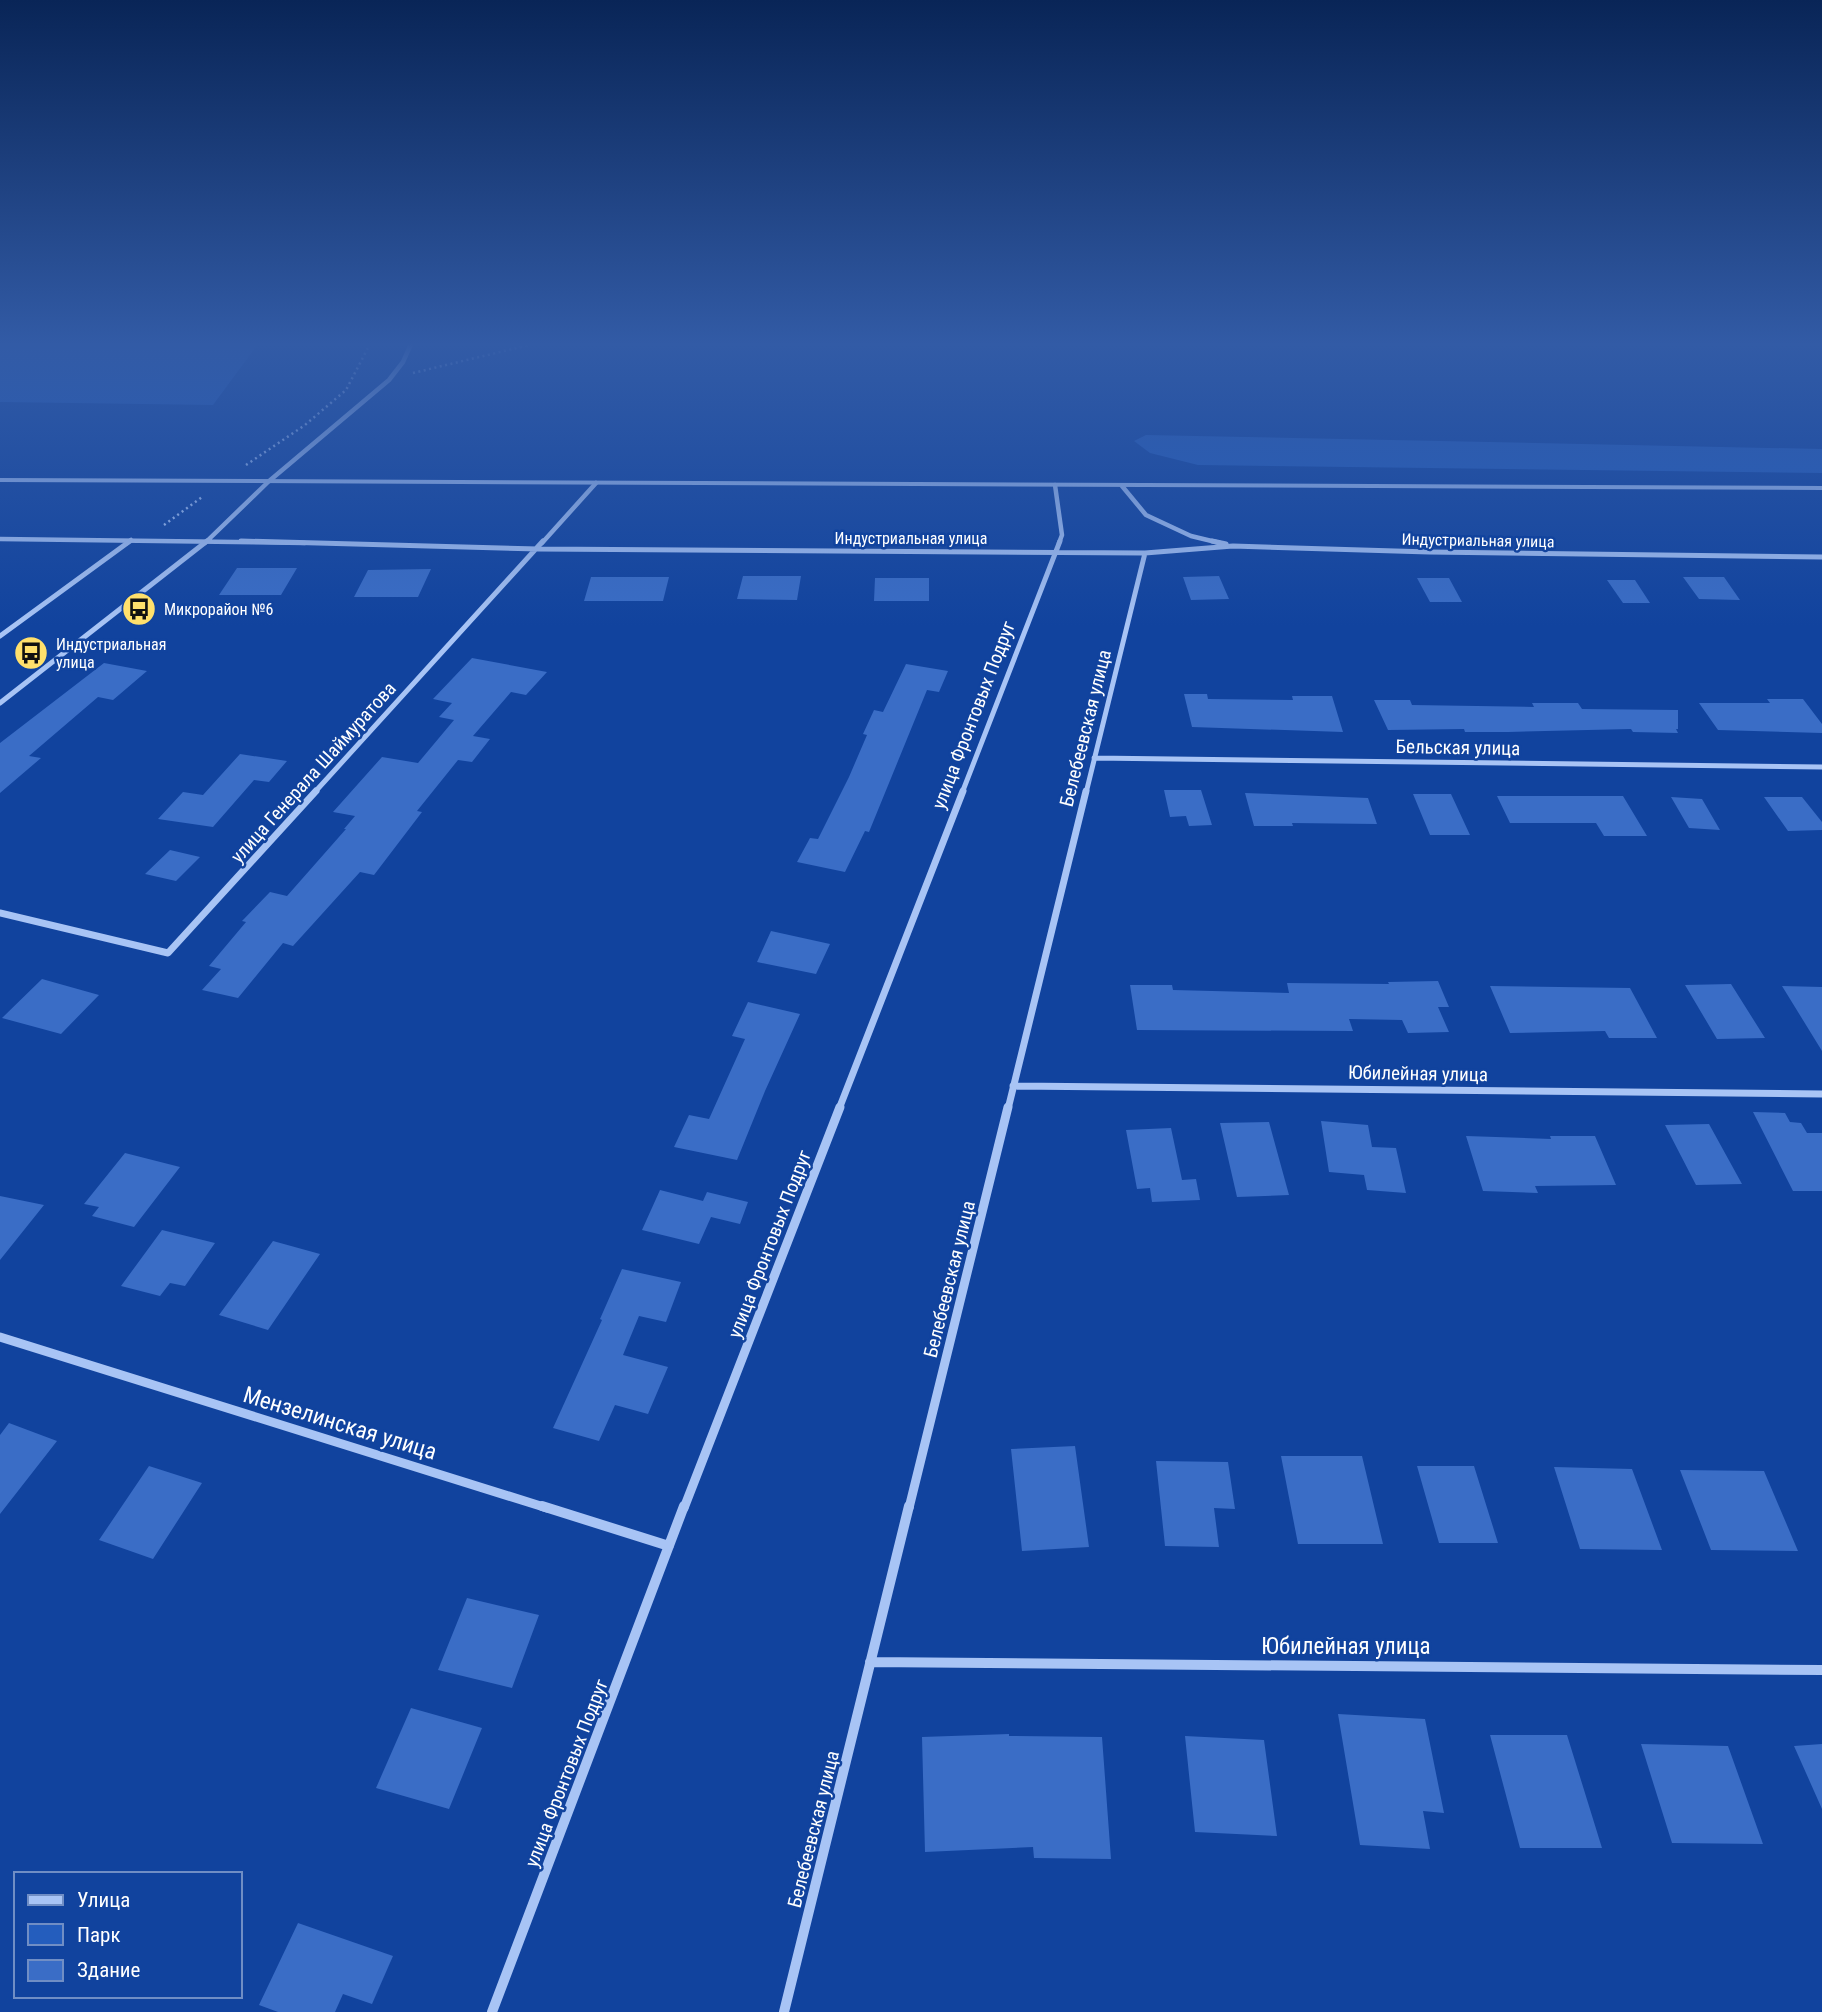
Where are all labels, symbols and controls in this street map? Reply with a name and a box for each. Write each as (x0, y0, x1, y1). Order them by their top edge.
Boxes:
street label: Индустриальная улица (835, 529, 987, 548)
street label: Индустриальная улица (1401, 530, 1555, 551)
bus stop icon: Микрорайон №6 (120, 590, 158, 628)
place label: Микрорайон №6 (164, 600, 274, 619)
street label: улица Фронтовых Подруг (927, 618, 1020, 812)
bus stop icon: Индустриальная улица (12, 634, 50, 672)
place label: Индустриальная улица (56, 635, 166, 672)
street label: Белебеевская улица (1055, 647, 1116, 809)
street label: улица Генерала Шаймуратова (226, 677, 401, 868)
street label: Бельская улица (1395, 735, 1521, 760)
street label: Юбилейная улица (1348, 1061, 1488, 1086)
street label: улица Фронтовых Подруг (723, 1147, 816, 1341)
street label: Белебеевская улица (919, 1198, 980, 1360)
street label: Мензелинская улица (240, 1381, 440, 1466)
street label: Юбилейная улица (1261, 1633, 1431, 1660)
street label: улица Фронтовых Подруг (520, 1676, 613, 1870)
street label: Белебеевская улица (783, 1748, 844, 1910)
legend (14, 1872, 242, 1998)
text: Улица (77, 1888, 130, 1912)
text: Парк (77, 1923, 121, 1947)
text: Здание (77, 1958, 141, 1982)

